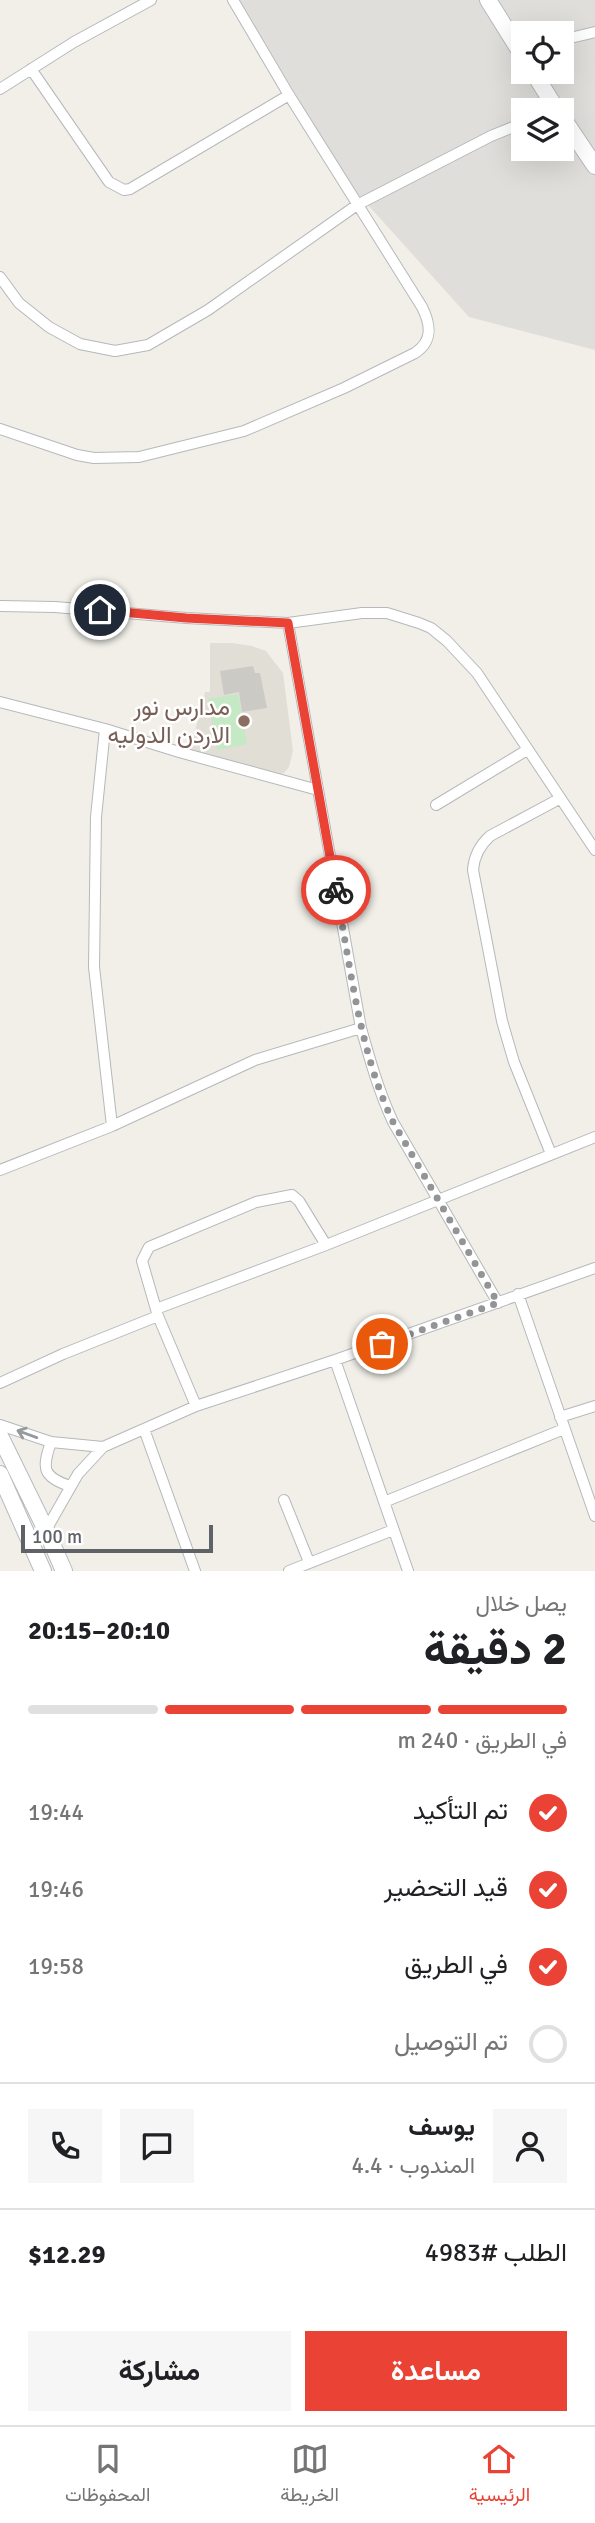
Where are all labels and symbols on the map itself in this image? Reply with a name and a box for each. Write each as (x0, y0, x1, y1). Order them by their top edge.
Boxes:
pin (70, 580, 130, 640)
place label: مدارس نور الاردن الدوليه (107, 692, 230, 750)
marker: مدارس نور الاردن الدوليه (236, 713, 252, 729)
courier (301, 855, 371, 925)
pin (352, 1314, 412, 1374)
one-way arrow (16, 1427, 38, 1439)
scale bar (21, 1522, 214, 1554)

